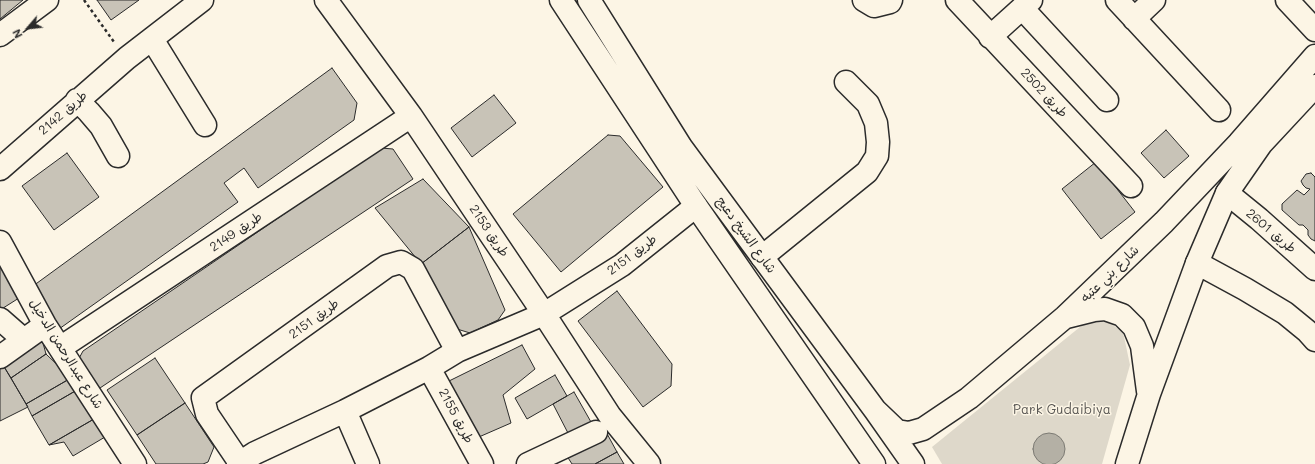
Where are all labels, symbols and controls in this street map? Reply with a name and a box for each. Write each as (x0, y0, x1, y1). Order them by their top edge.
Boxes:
north arrow (8, 8, 48, 48)
text: N (8, 27, 26, 41)
street label: طريق 2502 (1017, 65, 1071, 121)
street label: طريق 2142 (35, 88, 91, 138)
street label: شارع الشيخ دعيج (713, 194, 779, 276)
street label: طريق 2153 (466, 202, 512, 260)
street label: طريق 2601 (1243, 206, 1299, 256)
street label: طريق 2149 (207, 209, 265, 255)
street label: طريق 2151 (604, 231, 660, 279)
street label: شارع بني عتبه (1078, 242, 1142, 306)
street label: شارع عبدالرحمن الدخيل (26, 296, 106, 412)
street label: طريق 2151 (286, 296, 342, 342)
street label: طريق 2155 (435, 386, 477, 446)
park label: Park Gudaibiya (1013, 402, 1111, 418)

